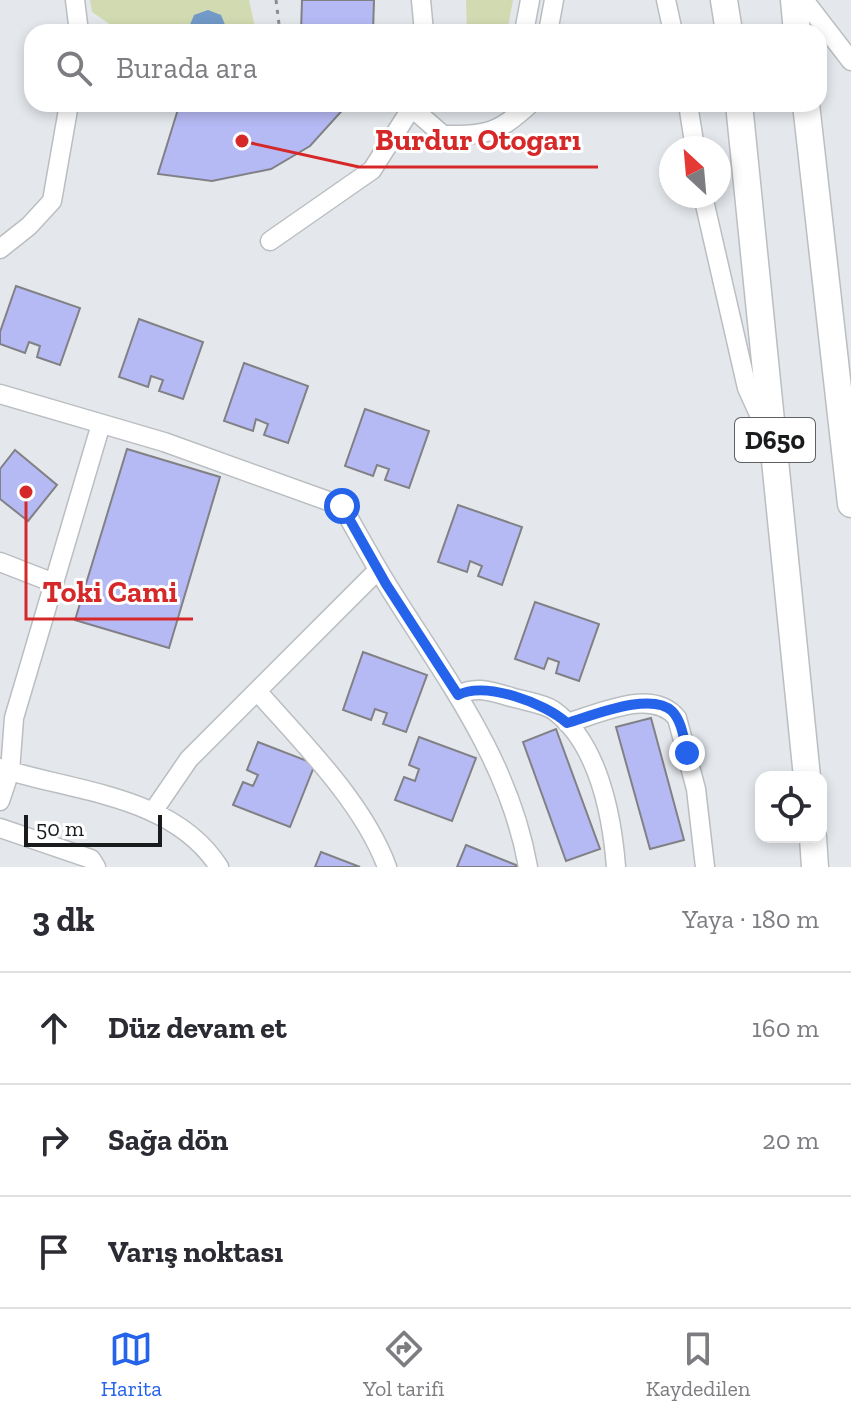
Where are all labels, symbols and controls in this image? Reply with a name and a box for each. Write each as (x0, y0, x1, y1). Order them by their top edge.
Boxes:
search box (24, 24, 827, 112)
icon: search (52, 46, 96, 90)
text: Burada ara (116, 50, 257, 86)
callout: Burdur Otogarı (359, 113, 598, 167)
text: Burdur Otogarı (375, 122, 581, 158)
north arrow (659, 136, 731, 208)
road number: D650 (735, 418, 815, 462)
route start (324, 488, 360, 524)
callout: Toki Cami (26, 565, 193, 619)
text: Toki Cami (43, 574, 177, 610)
route end (669, 735, 705, 771)
map controls (755, 771, 827, 843)
button: locate (755, 771, 827, 843)
scale bar (24, 811, 162, 847)
text: 50 m (36, 815, 84, 842)
text: 3 dk (32, 899, 95, 940)
text: Yaya · 180 m (682, 903, 819, 935)
icon: ahead (32, 1006, 76, 1050)
text: Düz devam et (108, 1010, 287, 1046)
text: 160 m (752, 1012, 819, 1044)
icon: right (32, 1118, 76, 1162)
text: Sağa dön (108, 1122, 228, 1158)
text: 20 m (762, 1124, 819, 1156)
icon: arrive (32, 1230, 76, 1274)
text: Varış noktası (108, 1234, 283, 1270)
tab: Harita (101, 1327, 162, 1402)
tab: Yol tarifi (363, 1327, 444, 1402)
tab: Kaydedilen (646, 1327, 750, 1402)

